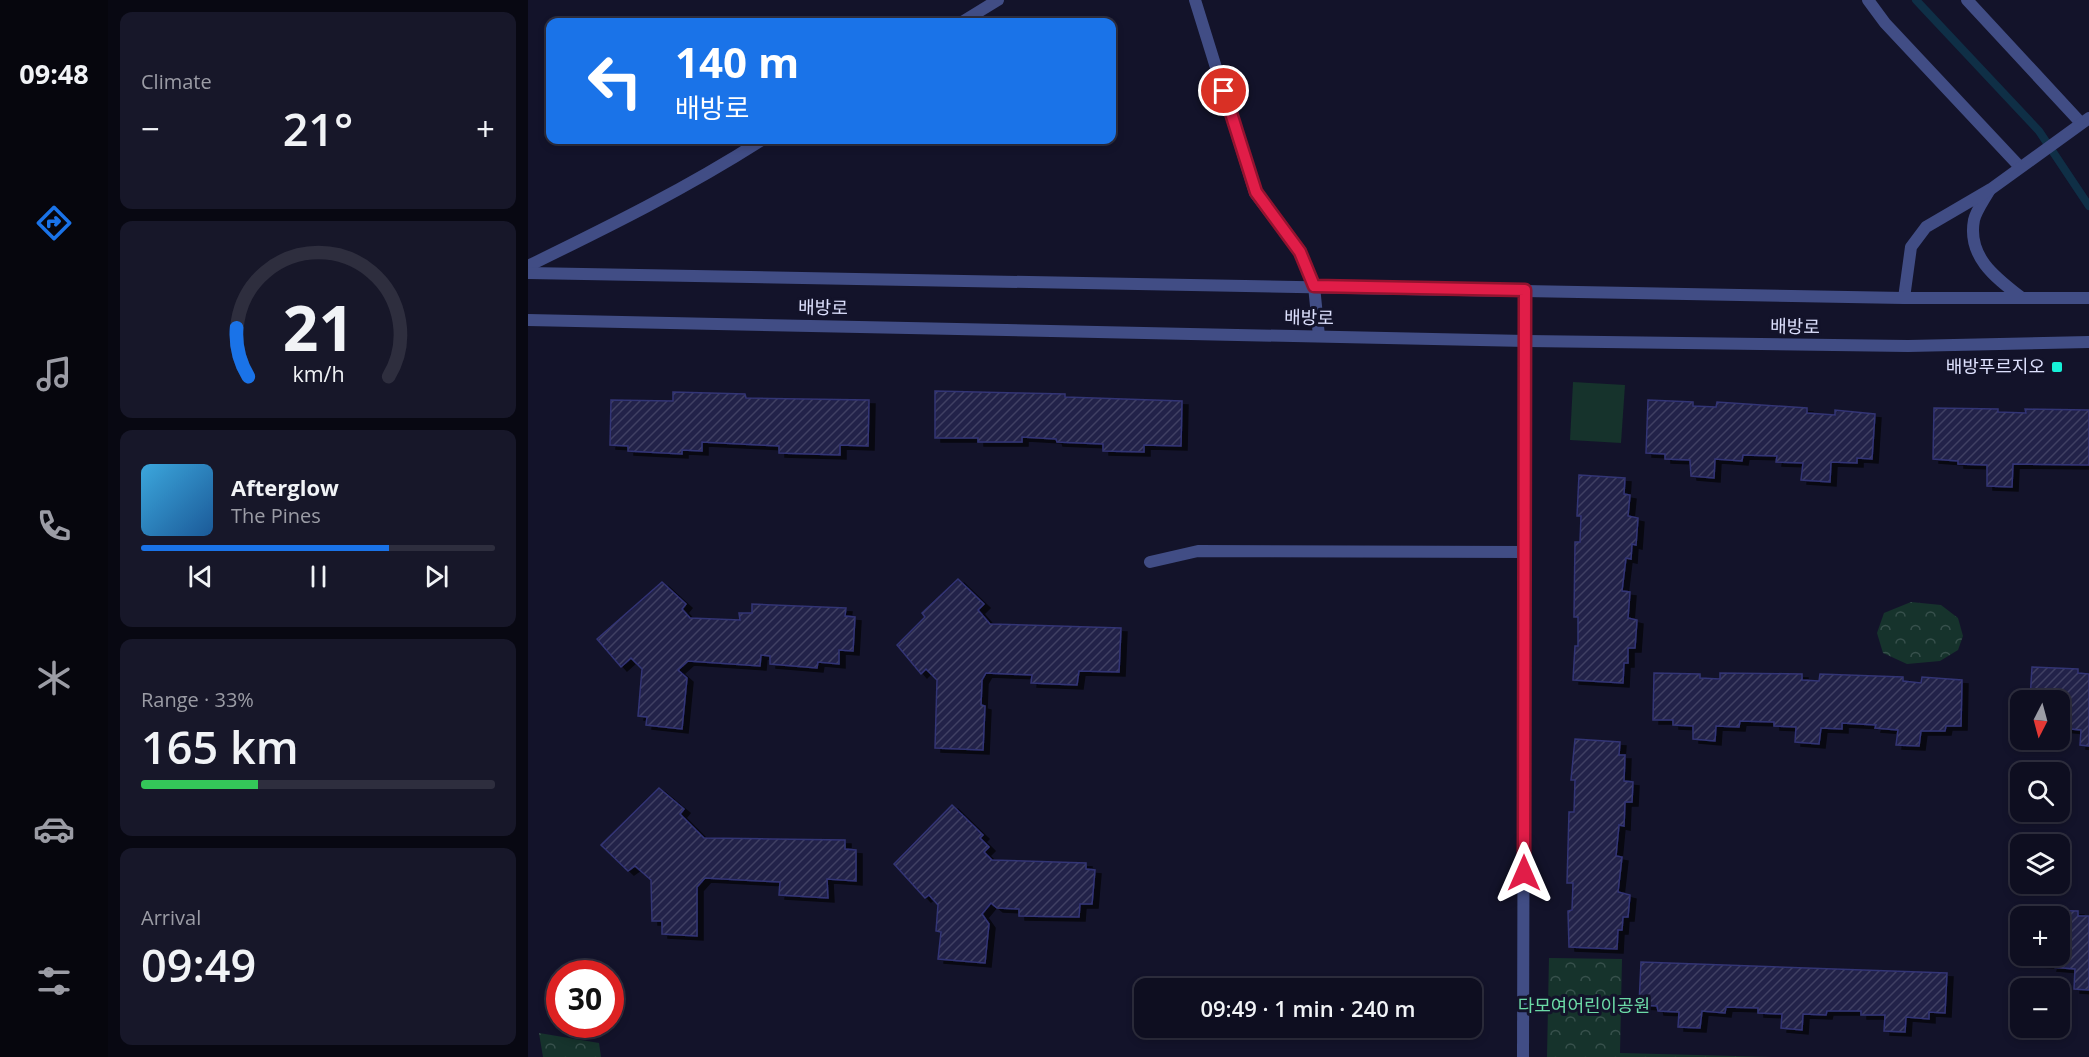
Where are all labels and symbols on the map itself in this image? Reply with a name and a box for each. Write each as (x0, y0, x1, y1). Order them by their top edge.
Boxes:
pin (1198, 65, 1249, 116)
street label: 배방로 (798, 295, 848, 319)
street label: 배방로 (1284, 305, 1334, 329)
street label: 배방로 (1770, 314, 1820, 338)
place label: 배방푸르지오 (1946, 354, 2045, 378)
marker: 배방푸르지오 (2050, 360, 2064, 374)
north arrow (2010, 690, 2070, 750)
position arrow (1492, 841, 1556, 905)
speed limit sign: 30 (546, 960, 624, 1038)
park label: 다모여어린이공원 (1518, 993, 1650, 1017)

